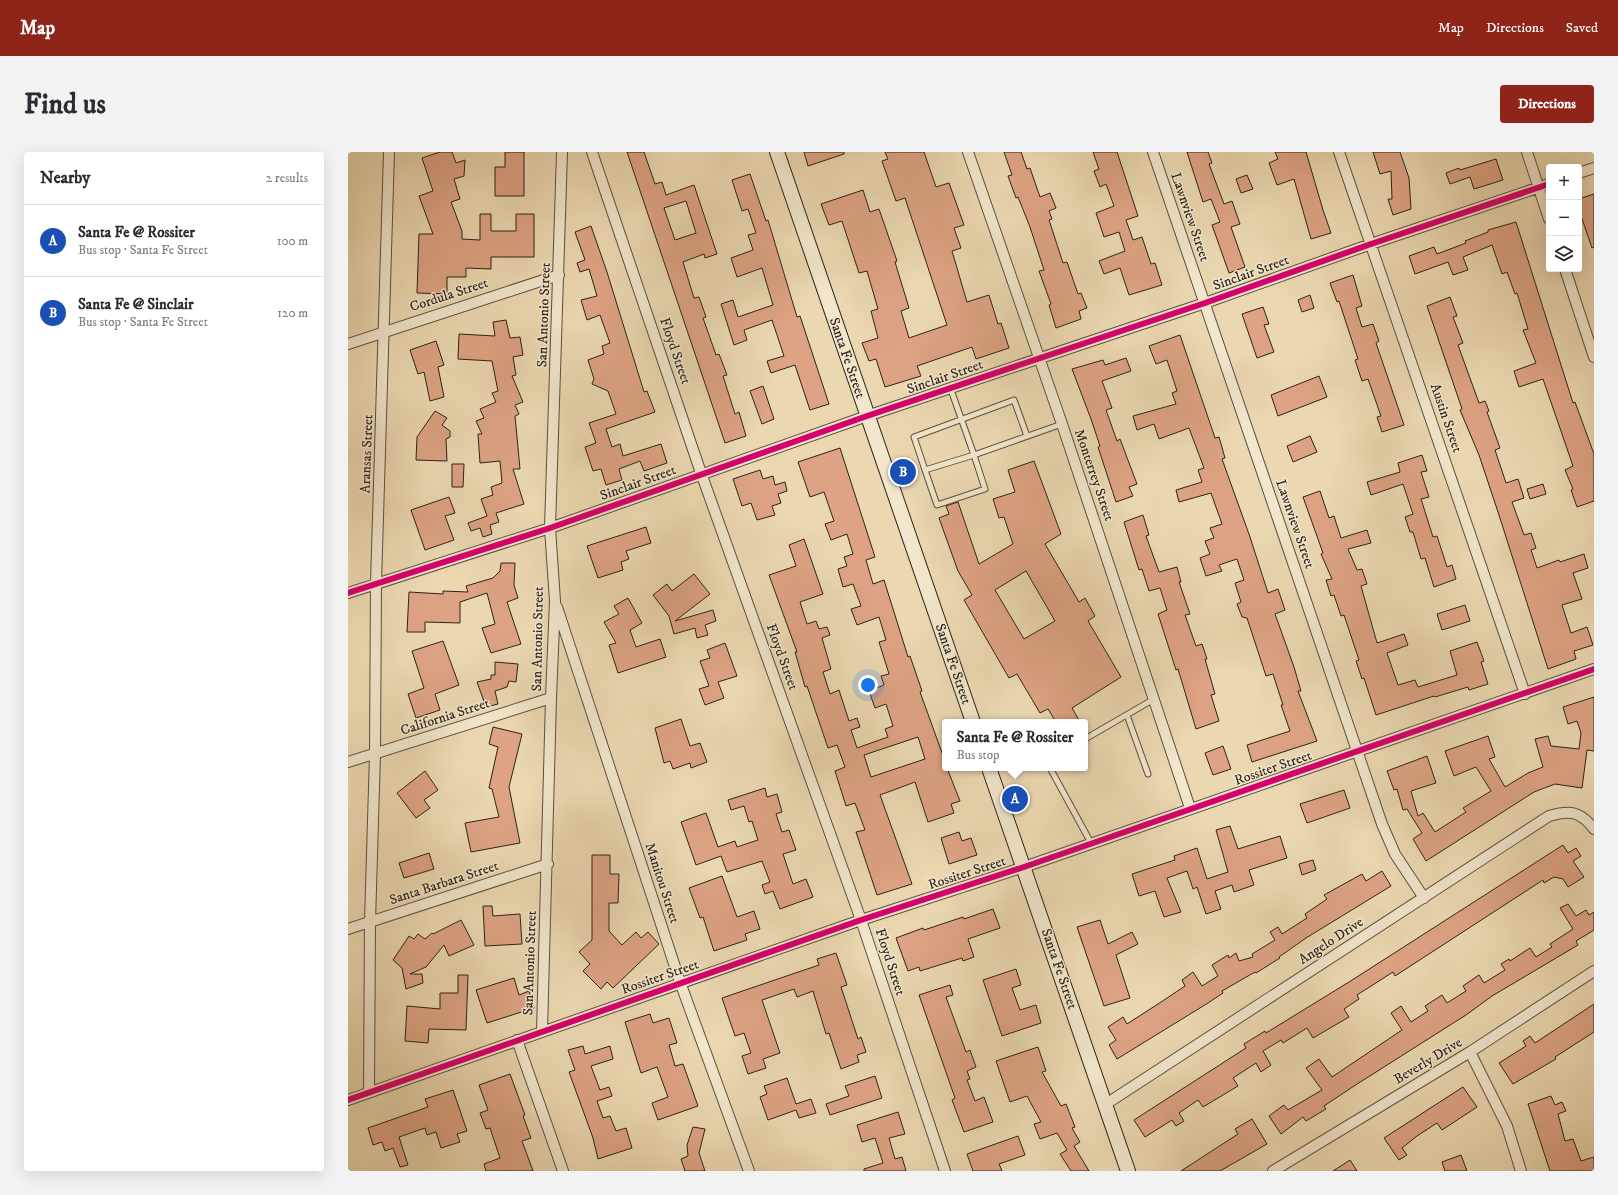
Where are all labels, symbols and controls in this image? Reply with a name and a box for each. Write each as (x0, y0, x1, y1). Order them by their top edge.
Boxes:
text: Map (20, 17, 55, 40)
text: Map (1438, 19, 1464, 37)
text: Directions (1486, 19, 1544, 37)
text: Saved (1566, 19, 1598, 37)
button: Directions (1500, 85, 1594, 123)
text: Find us (24, 87, 106, 122)
map controls (1546, 164, 1582, 272)
button: + (1546, 164, 1582, 200)
text: Nearby (40, 167, 90, 189)
text: 2 results (266, 170, 308, 186)
street label: Lawnview Street (1166, 170, 1214, 264)
button: − (1546, 200, 1582, 236)
text: Santa Fe @ Rossiter (78, 223, 195, 242)
text: A (49, 233, 57, 249)
text: 100 m (277, 233, 308, 249)
button: layers (1546, 236, 1582, 272)
text: Bus stop · Santa Fe Street (78, 242, 208, 258)
street label: Sinclair Street (1211, 251, 1292, 295)
street label: San Antonio Street (533, 262, 555, 368)
street label: Cordula Street (408, 274, 491, 316)
text: Santa Fe @ Sinclair (78, 295, 194, 314)
text: B (49, 305, 57, 321)
text: 120 m (277, 305, 308, 321)
text: Bus stop · Santa Fe Street (78, 314, 208, 330)
street label: Floyd Street (655, 315, 695, 387)
street label: Santa Fe Street (825, 315, 869, 401)
street label: Sinclair Street (905, 355, 986, 398)
street label: Austin Street (1426, 381, 1466, 455)
street label: Aransas Street (357, 414, 377, 494)
street label: Monterrey Street (1070, 427, 1118, 524)
pin: B (890, 457, 916, 487)
street label: Sinclair Street (598, 461, 679, 505)
street label: Lawnview Street (1271, 477, 1319, 571)
street label: San Antonio Street (528, 586, 548, 692)
street label: Floyd Street (762, 621, 802, 693)
street label: Santa Fe Street (931, 621, 975, 707)
your location (858, 675, 878, 695)
street label: California Street (398, 694, 492, 740)
popup (942, 719, 1088, 771)
text: Santa Fe @ Rossiter (957, 728, 1073, 747)
street label: Rossiter Street (1232, 746, 1315, 790)
text: Bus stop (957, 747, 1000, 763)
pin: A (1002, 784, 1028, 814)
street label: Manitou Street (640, 840, 684, 926)
street label: Rossiter Street (926, 852, 1009, 894)
street label: Santa Barbara Street (387, 857, 501, 909)
street label: San Antonio Street (519, 910, 541, 1016)
street label: Angelo Drive (1295, 913, 1367, 969)
street label: Floyd Street (871, 926, 909, 998)
street label: Santa Fe Street (1037, 926, 1081, 1012)
street label: Rossiter Street (619, 955, 702, 999)
street label: Beverly Drive (1391, 1033, 1466, 1088)

